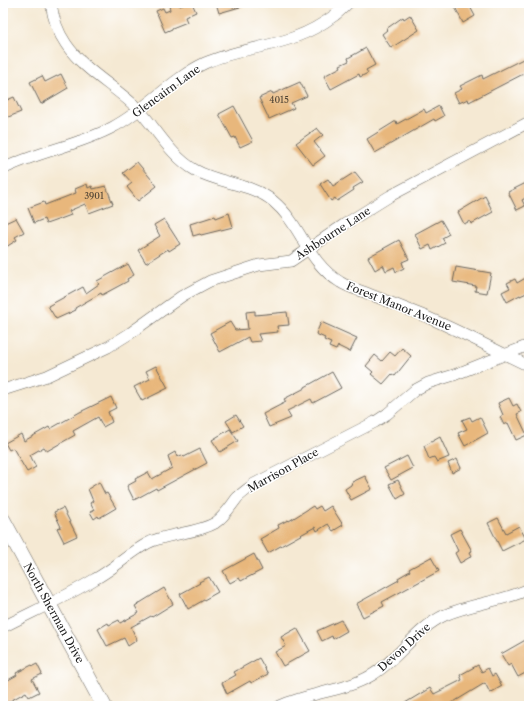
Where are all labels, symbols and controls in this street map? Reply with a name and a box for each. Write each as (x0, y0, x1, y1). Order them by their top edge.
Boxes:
street label: Glencairn Lane (129, 62, 203, 120)
house number: 4015 (269, 94, 289, 105)
house number: 3901 (84, 190, 104, 201)
street label: Ashbourne Lane (292, 204, 373, 263)
street label: Forest Manor Avenue (344, 279, 454, 333)
street label: Marrison Place (245, 445, 321, 495)
street label: North Sherman Drive (21, 560, 87, 666)
street label: Devon Drive (375, 620, 433, 674)

